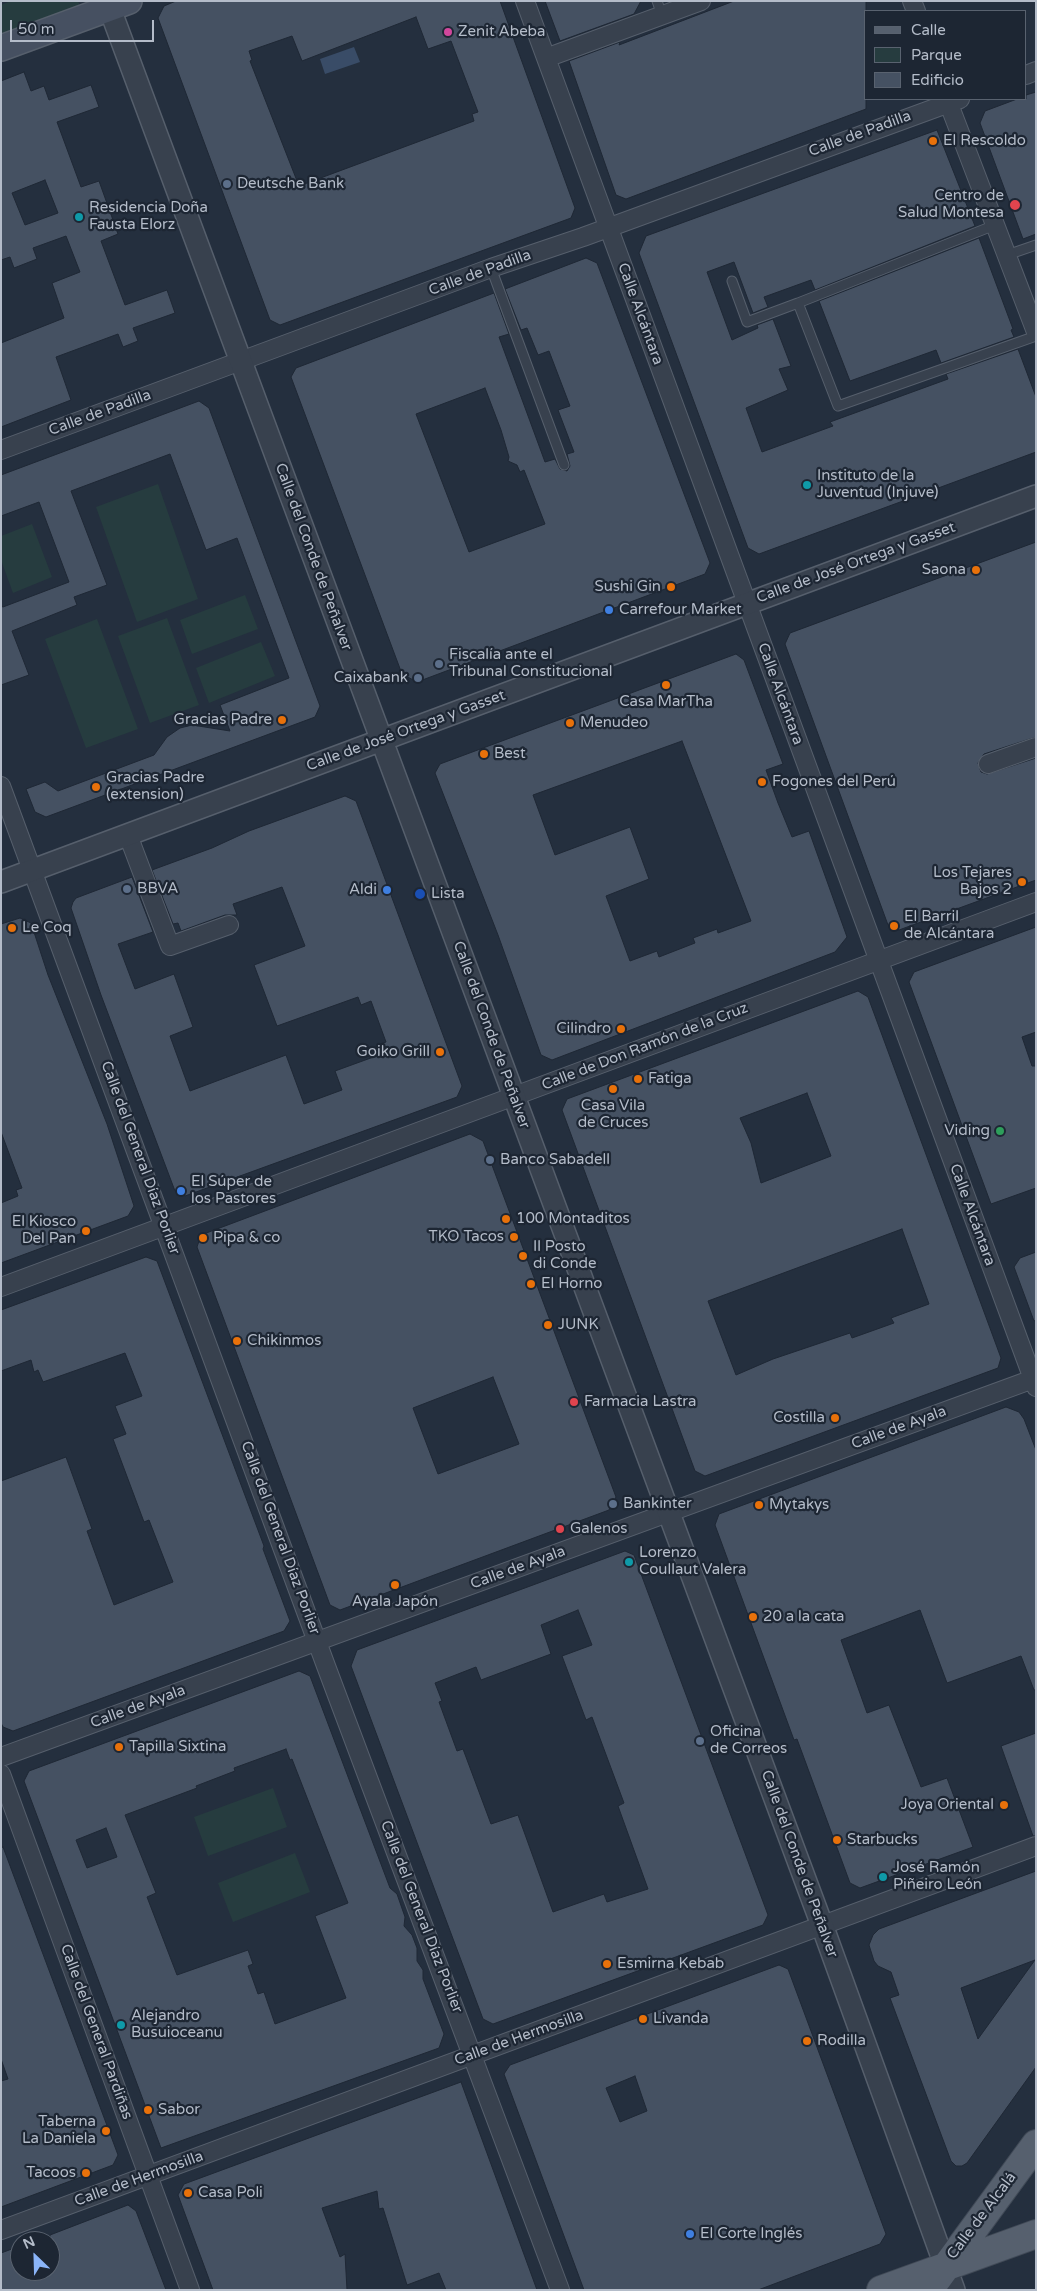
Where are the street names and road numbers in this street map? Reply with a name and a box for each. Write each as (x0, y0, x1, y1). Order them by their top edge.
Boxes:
street label: Calle de Padilla (806, 107, 914, 161)
street label: Calle de Padilla (426, 246, 534, 300)
street label: Calle Alcántara (613, 261, 667, 367)
street label: Calle de Padilla (46, 386, 154, 440)
street label: Calle del Conde de Peñalver (271, 461, 355, 653)
street label: Calle de José Ortega y Gasset (754, 519, 958, 607)
street label: Calle Alcántara (753, 641, 807, 747)
street label: Calle de José Ortega y Gasset (304, 687, 508, 775)
street label: Calle del Conde de Peñalver (449, 939, 533, 1131)
street label: Calle de Don Ramón de la Cruz (539, 999, 751, 1095)
street label: Calle del General Díaz Porlier (97, 1059, 183, 1257)
street label: Calle Alcántara (945, 1162, 999, 1268)
street label: Calle de Ayala (849, 1402, 949, 1454)
street label: Calle del General Díaz Porlier (237, 1439, 323, 1637)
street label: Calle de Ayala (468, 1542, 568, 1594)
street label: Calle de Ayala (88, 1681, 188, 1733)
street label: Calle del Conde de Peñalver (757, 1768, 841, 1960)
street label: Calle del General Díaz Porlier (376, 1818, 466, 2016)
street label: Calle del General Pardiñas (56, 1942, 136, 2122)
street label: Calle de Hermosilla (452, 2006, 586, 2070)
street label: Calle de Hermosilla (72, 2147, 206, 2211)
street label: Calle de Alcalá (944, 2169, 1020, 2263)

